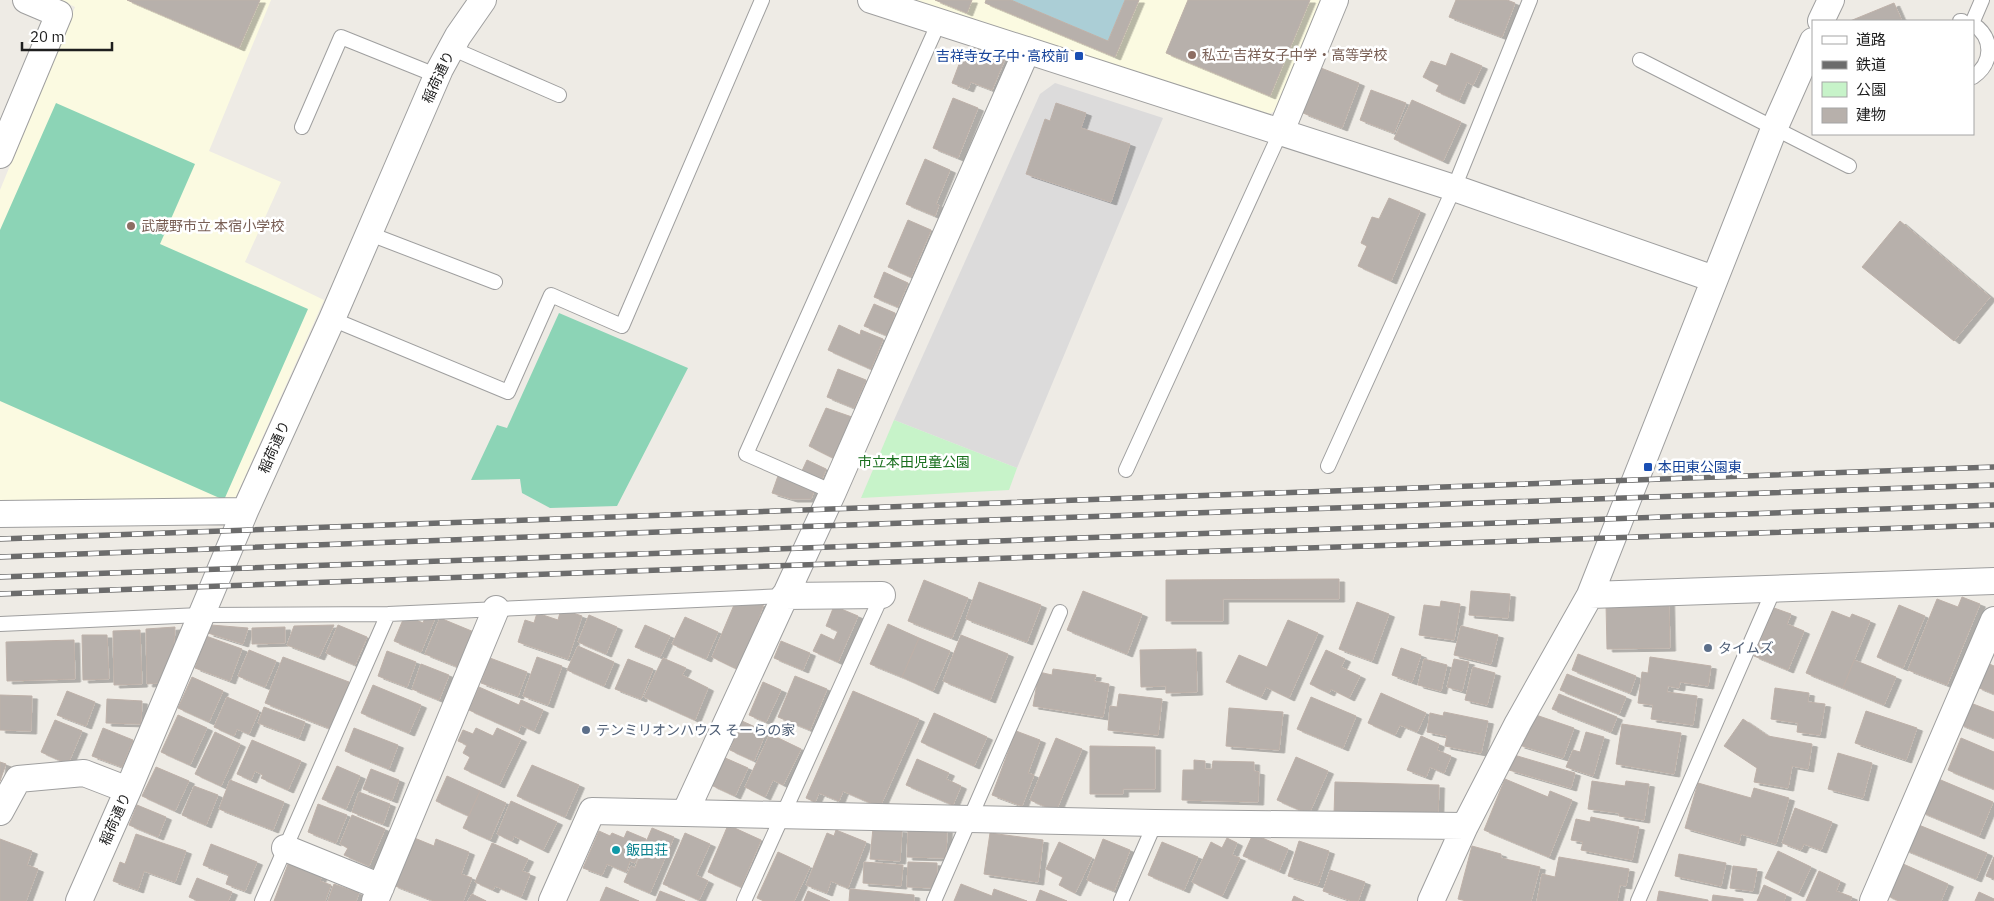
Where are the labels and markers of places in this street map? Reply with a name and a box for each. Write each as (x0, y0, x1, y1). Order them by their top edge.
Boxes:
place label: 私立 吉祥女子中学・高等学校 (1202, 46, 1387, 64)
place label: 吉祥寺女子中･高校前 (936, 47, 1069, 65)
marker: 私立 吉祥女子中学・高等学校 (1186, 49, 1198, 61)
marker: 吉祥寺女子中･高校前 (1073, 50, 1085, 62)
place label: 武蔵野市立 本宿小学校 (141, 217, 284, 235)
marker: 武蔵野市立 本宿小学校 (125, 220, 137, 232)
place label: 本田東公園東 (1658, 458, 1742, 476)
marker: 本田東公園東 (1642, 461, 1654, 473)
place label: タイムズ (1718, 639, 1774, 657)
marker: タイムズ (1702, 642, 1714, 654)
place label: テンミリオンハウス そーらの家 (596, 721, 795, 739)
marker: テンミリオンハウス そーらの家 (580, 724, 592, 736)
place label: 飯田荘 (626, 841, 668, 859)
marker: 飯田荘 (610, 844, 622, 856)

